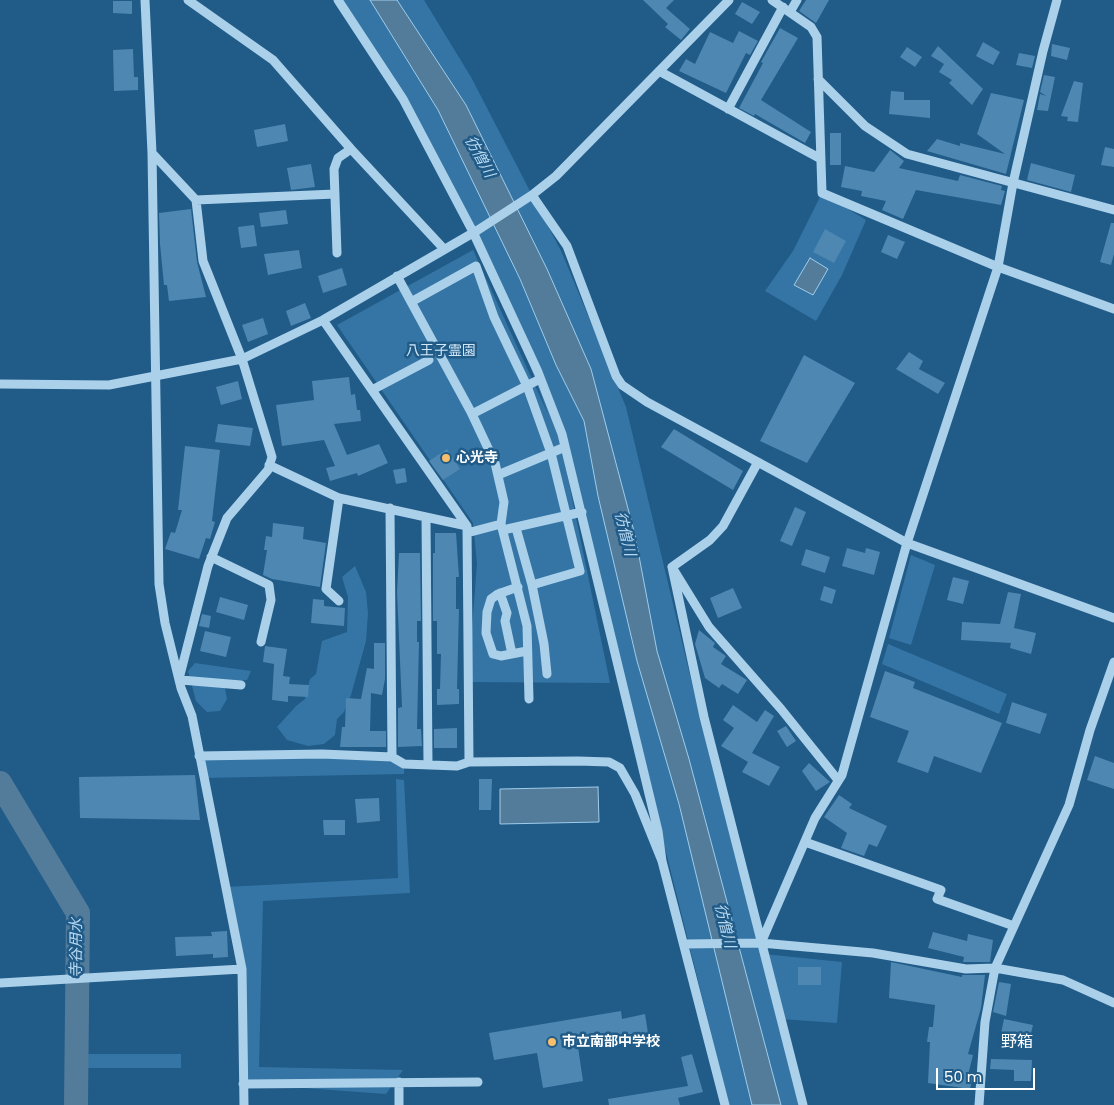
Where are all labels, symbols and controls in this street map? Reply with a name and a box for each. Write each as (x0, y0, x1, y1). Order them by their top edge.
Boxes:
water label: 彷僧川 (460, 133, 498, 181)
park label: 八王子霊園 (406, 343, 476, 359)
place label: 心光寺 (456, 450, 498, 466)
marker: 心光寺 (440, 452, 452, 464)
water label: 彷僧川 (610, 510, 638, 558)
water label: 彷僧川 (710, 902, 738, 950)
water label: 寺谷用水 (68, 918, 86, 978)
district label: 野箱 (1001, 1033, 1033, 1053)
place label: 市立南部中学校 (562, 1034, 660, 1050)
marker: 市立南部中学校 (546, 1036, 558, 1048)
scale bar (939, 1058, 1038, 1090)
text: 50 m (944, 1066, 982, 1087)

